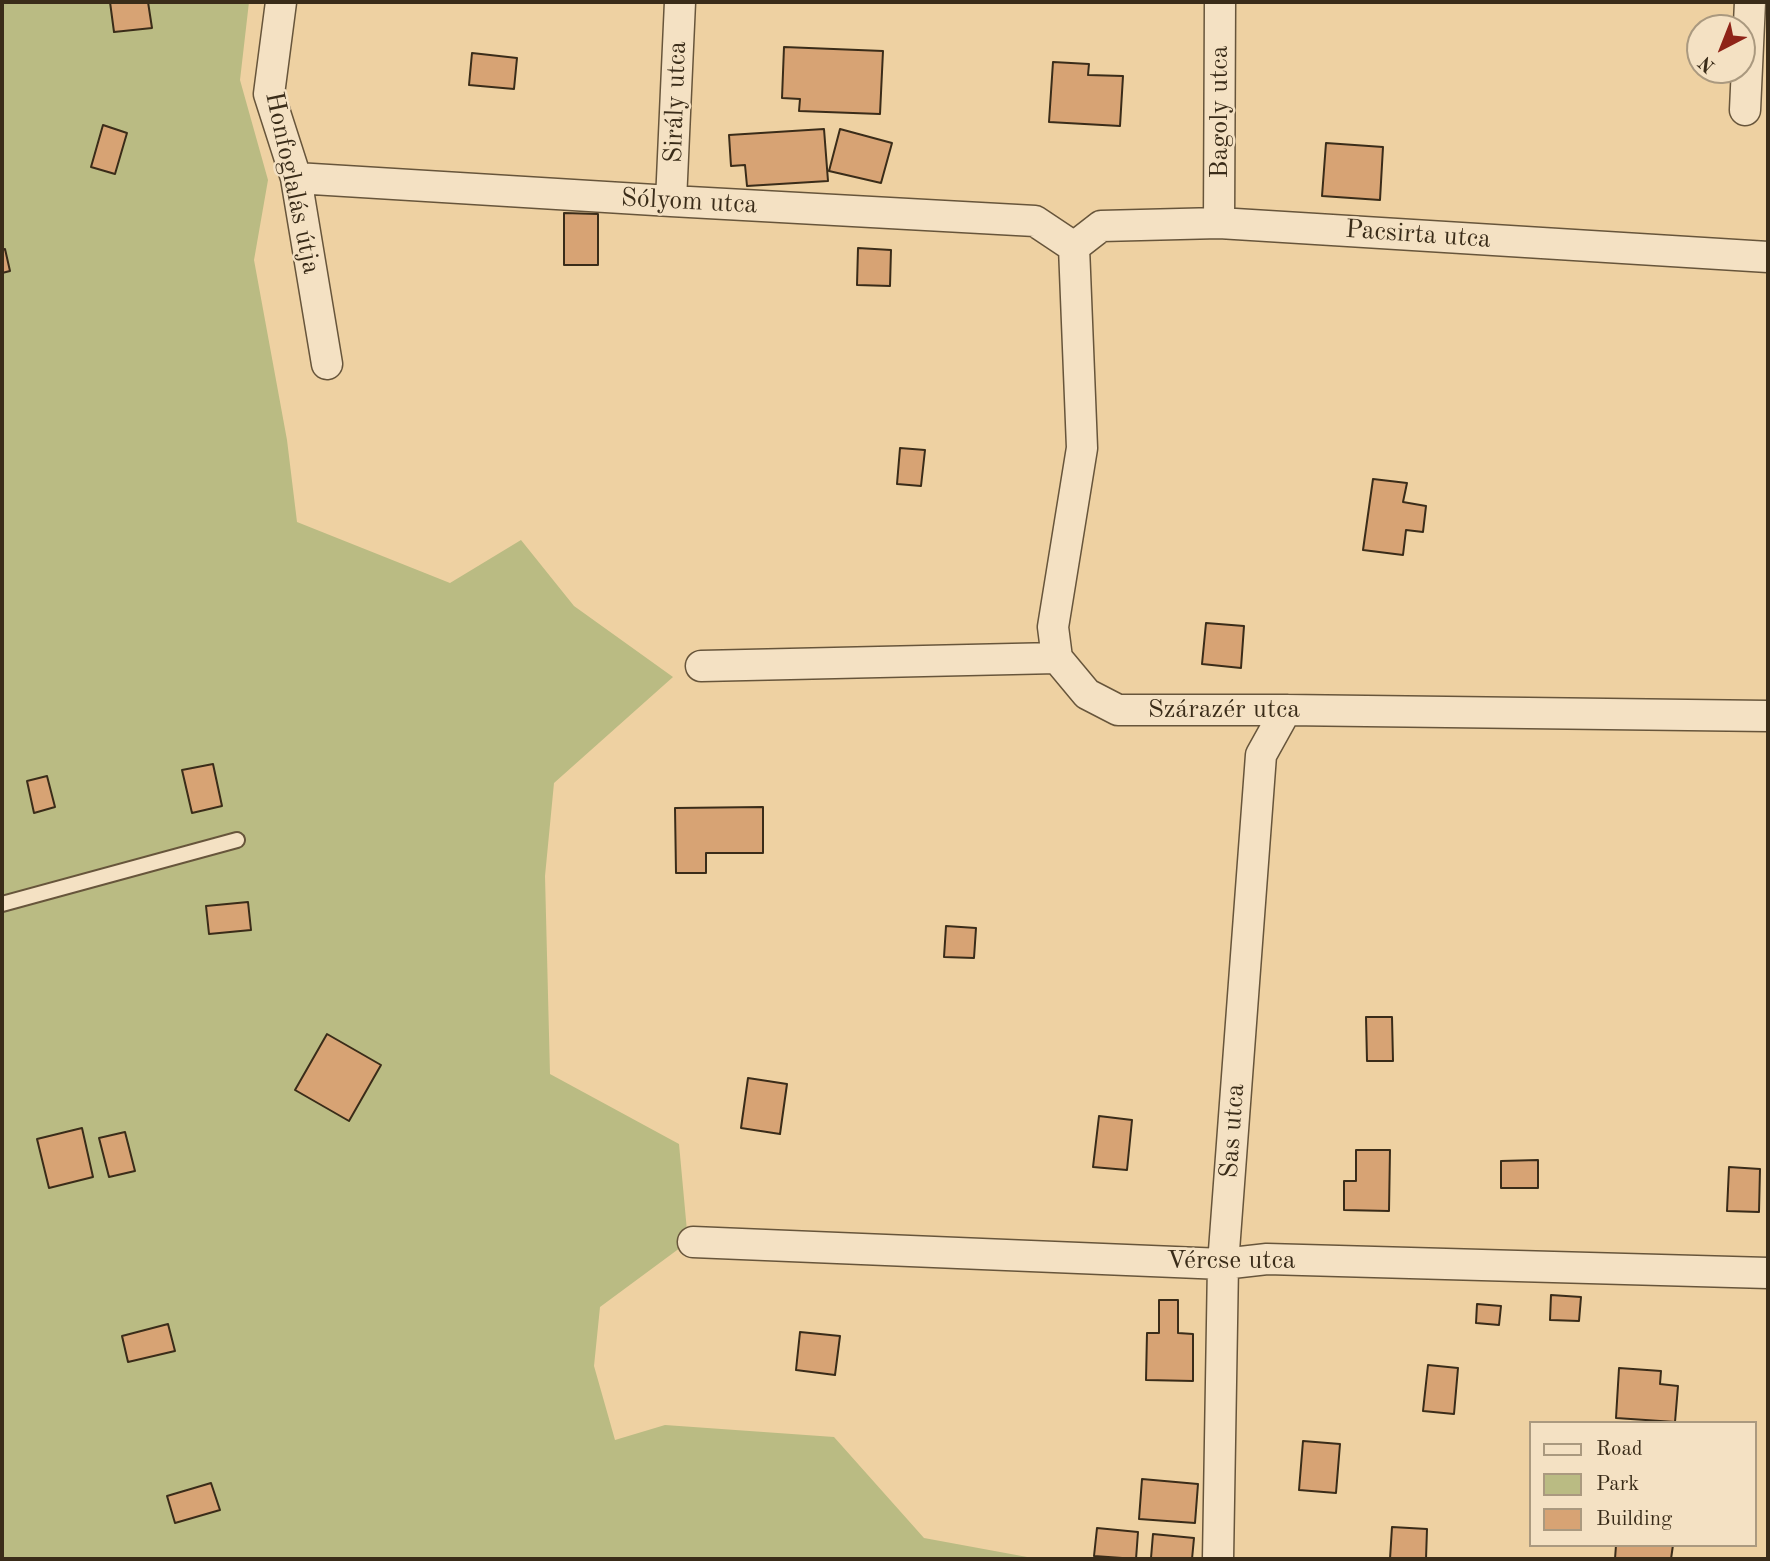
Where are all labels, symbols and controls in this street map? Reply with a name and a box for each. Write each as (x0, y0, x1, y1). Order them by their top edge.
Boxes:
north arrow (1686, 14, 1756, 84)
street label: Sirály utca (658, 41, 694, 163)
street label: Bagoly utca (1204, 46, 1236, 178)
text: N (1696, 52, 1720, 75)
street label: Honfoglalás útja (257, 89, 327, 277)
street label: Sólyom utca (620, 183, 758, 221)
street label: Pacsirta utca (1344, 214, 1492, 256)
street label: Szárazér utca (1148, 694, 1300, 726)
street label: Sas utca (1214, 1083, 1252, 1179)
street label: Vércse utca (1166, 1245, 1296, 1277)
legend (1528, 1421, 1756, 1547)
text: Road (1596, 1439, 1643, 1460)
text: Park (1596, 1474, 1639, 1495)
text: Building (1596, 1509, 1672, 1530)

